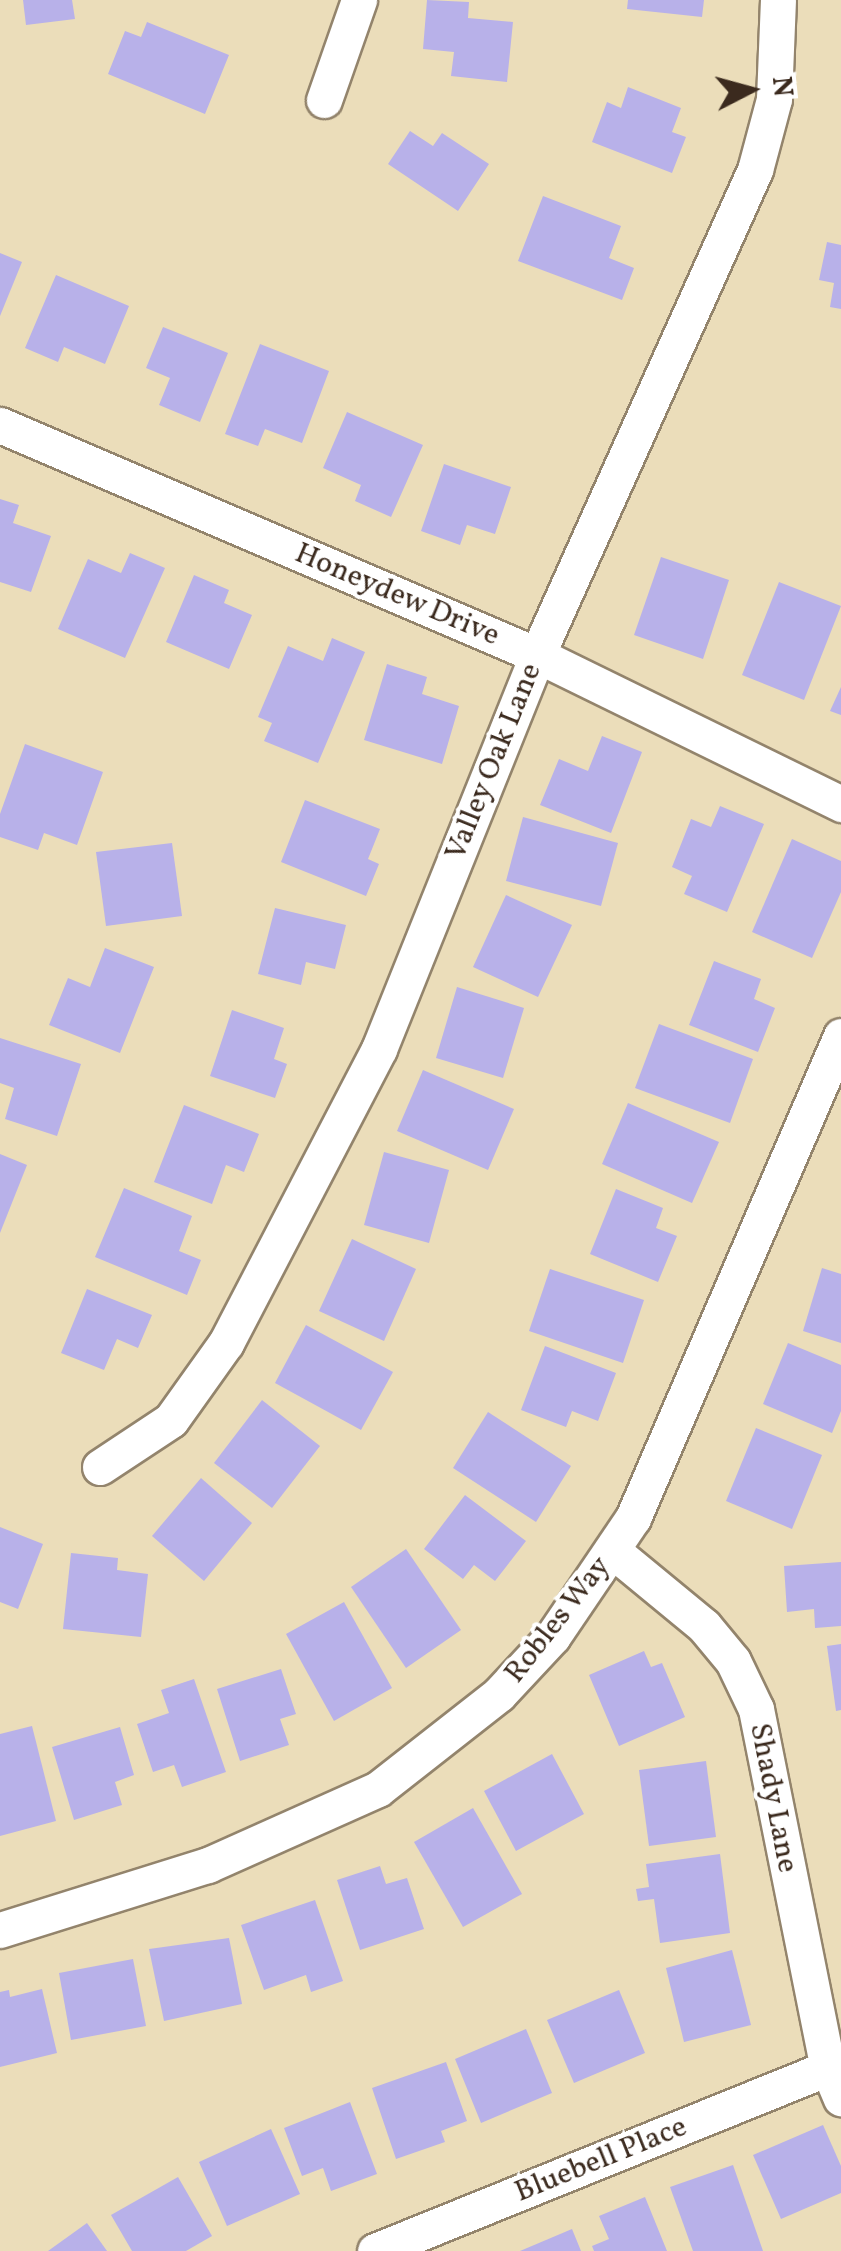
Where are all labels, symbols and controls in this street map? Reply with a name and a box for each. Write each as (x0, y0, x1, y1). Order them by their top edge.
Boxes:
north arrow (701, 40, 801, 140)
text: N (761, 75, 802, 99)
street label: Honeydew Drive (289, 536, 505, 654)
street label: Valley Oak Lane (438, 658, 550, 866)
street label: Robles Way (497, 1549, 619, 1691)
street label: Shady Lane (741, 1720, 805, 1876)
street label: Bluebell Place (510, 2109, 692, 2211)

